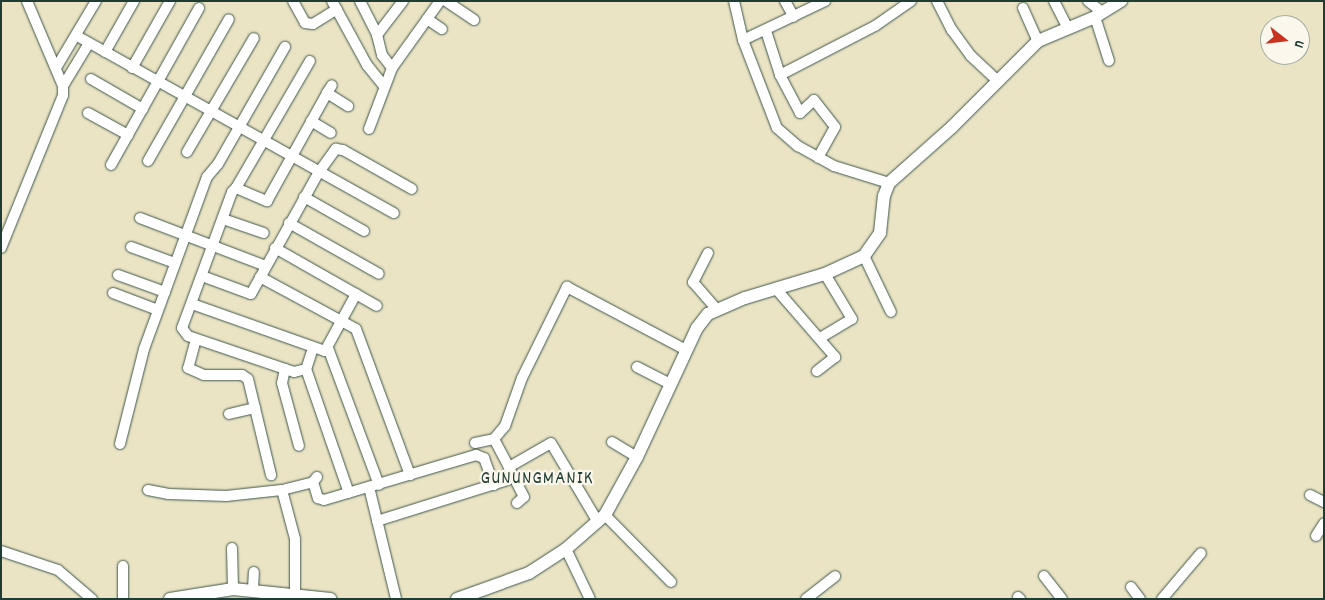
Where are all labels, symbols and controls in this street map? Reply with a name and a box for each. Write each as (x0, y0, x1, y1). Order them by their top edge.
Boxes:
north arrow (1260, 15, 1310, 65)
text: U (1288, 38, 1309, 50)
district label: GUNUNGMANIK (479, 469, 595, 491)

